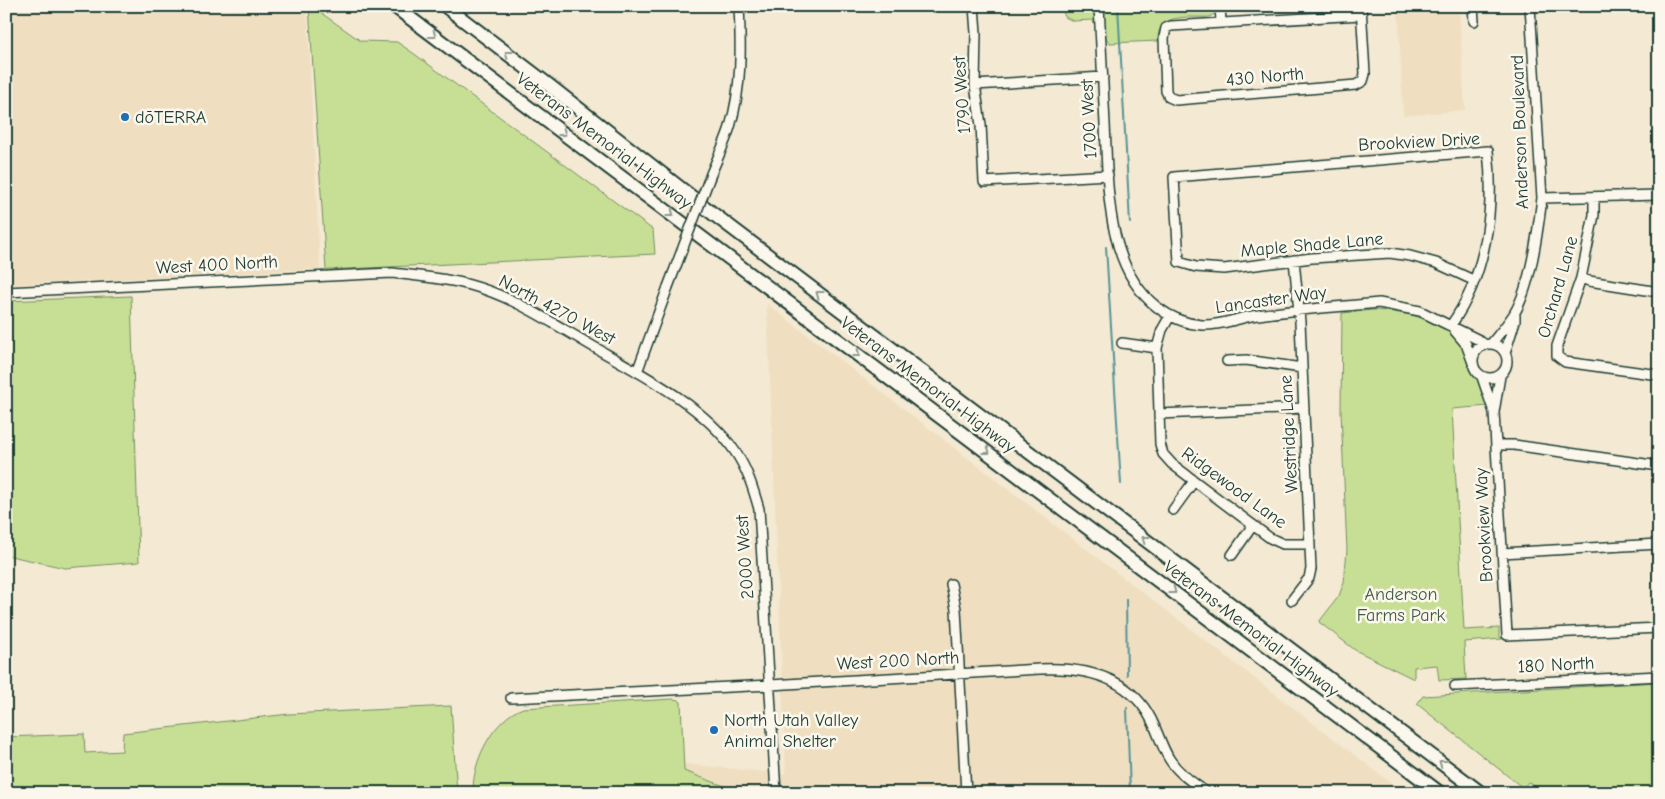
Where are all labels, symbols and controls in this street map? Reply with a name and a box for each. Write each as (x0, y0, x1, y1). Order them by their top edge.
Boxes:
one-way arrow (427, 30, 436, 38)
one-way arrow (504, 50, 513, 59)
street label: 1790 West (949, 54, 975, 135)
street label: Anderson Boulevard (1507, 54, 1533, 210)
street label: 430 North (1225, 63, 1305, 91)
street label: Veterans Memorial Highway (512, 68, 696, 214)
street label: 1700 West (1076, 78, 1102, 159)
place label: dōTERRA (135, 107, 206, 128)
marker: dōTERRA (119, 111, 131, 123)
one-way arrow (557, 127, 566, 135)
street label: Brookview Drive (1358, 128, 1480, 156)
one-way arrow (665, 208, 674, 216)
street label: Maple Shade Lane (1240, 228, 1384, 262)
street label: Orchard Lane (1533, 234, 1583, 340)
street label: West 400 North (156, 251, 278, 279)
street label: North 4270 West (495, 270, 620, 350)
street label: Lancaster Way (1214, 282, 1329, 318)
one-way arrow (815, 291, 825, 300)
street label: Veterans Memorial Highway (836, 312, 1020, 458)
one-way arrow (851, 348, 860, 356)
street label: Westridge Lane (1275, 374, 1303, 494)
street label: Ridgewood Lane (1177, 443, 1291, 533)
one-way arrow (981, 446, 990, 454)
street label: Brookview Way (1470, 466, 1497, 583)
street label: 2000 West (732, 513, 758, 600)
one-way arrow (1141, 536, 1151, 545)
street label: Veterans Memorial Highway (1159, 556, 1343, 702)
park label: Anderson Farms Park (1357, 584, 1446, 626)
one-way arrow (1167, 586, 1176, 595)
street label: West 200 North (836, 647, 960, 675)
street label: 180 North (1517, 653, 1595, 677)
place label: North Utah Valley Animal Shelter (724, 710, 859, 752)
marker: North Utah Valley Animal Shelter (708, 724, 720, 736)
one-way arrow (1439, 761, 1448, 769)

